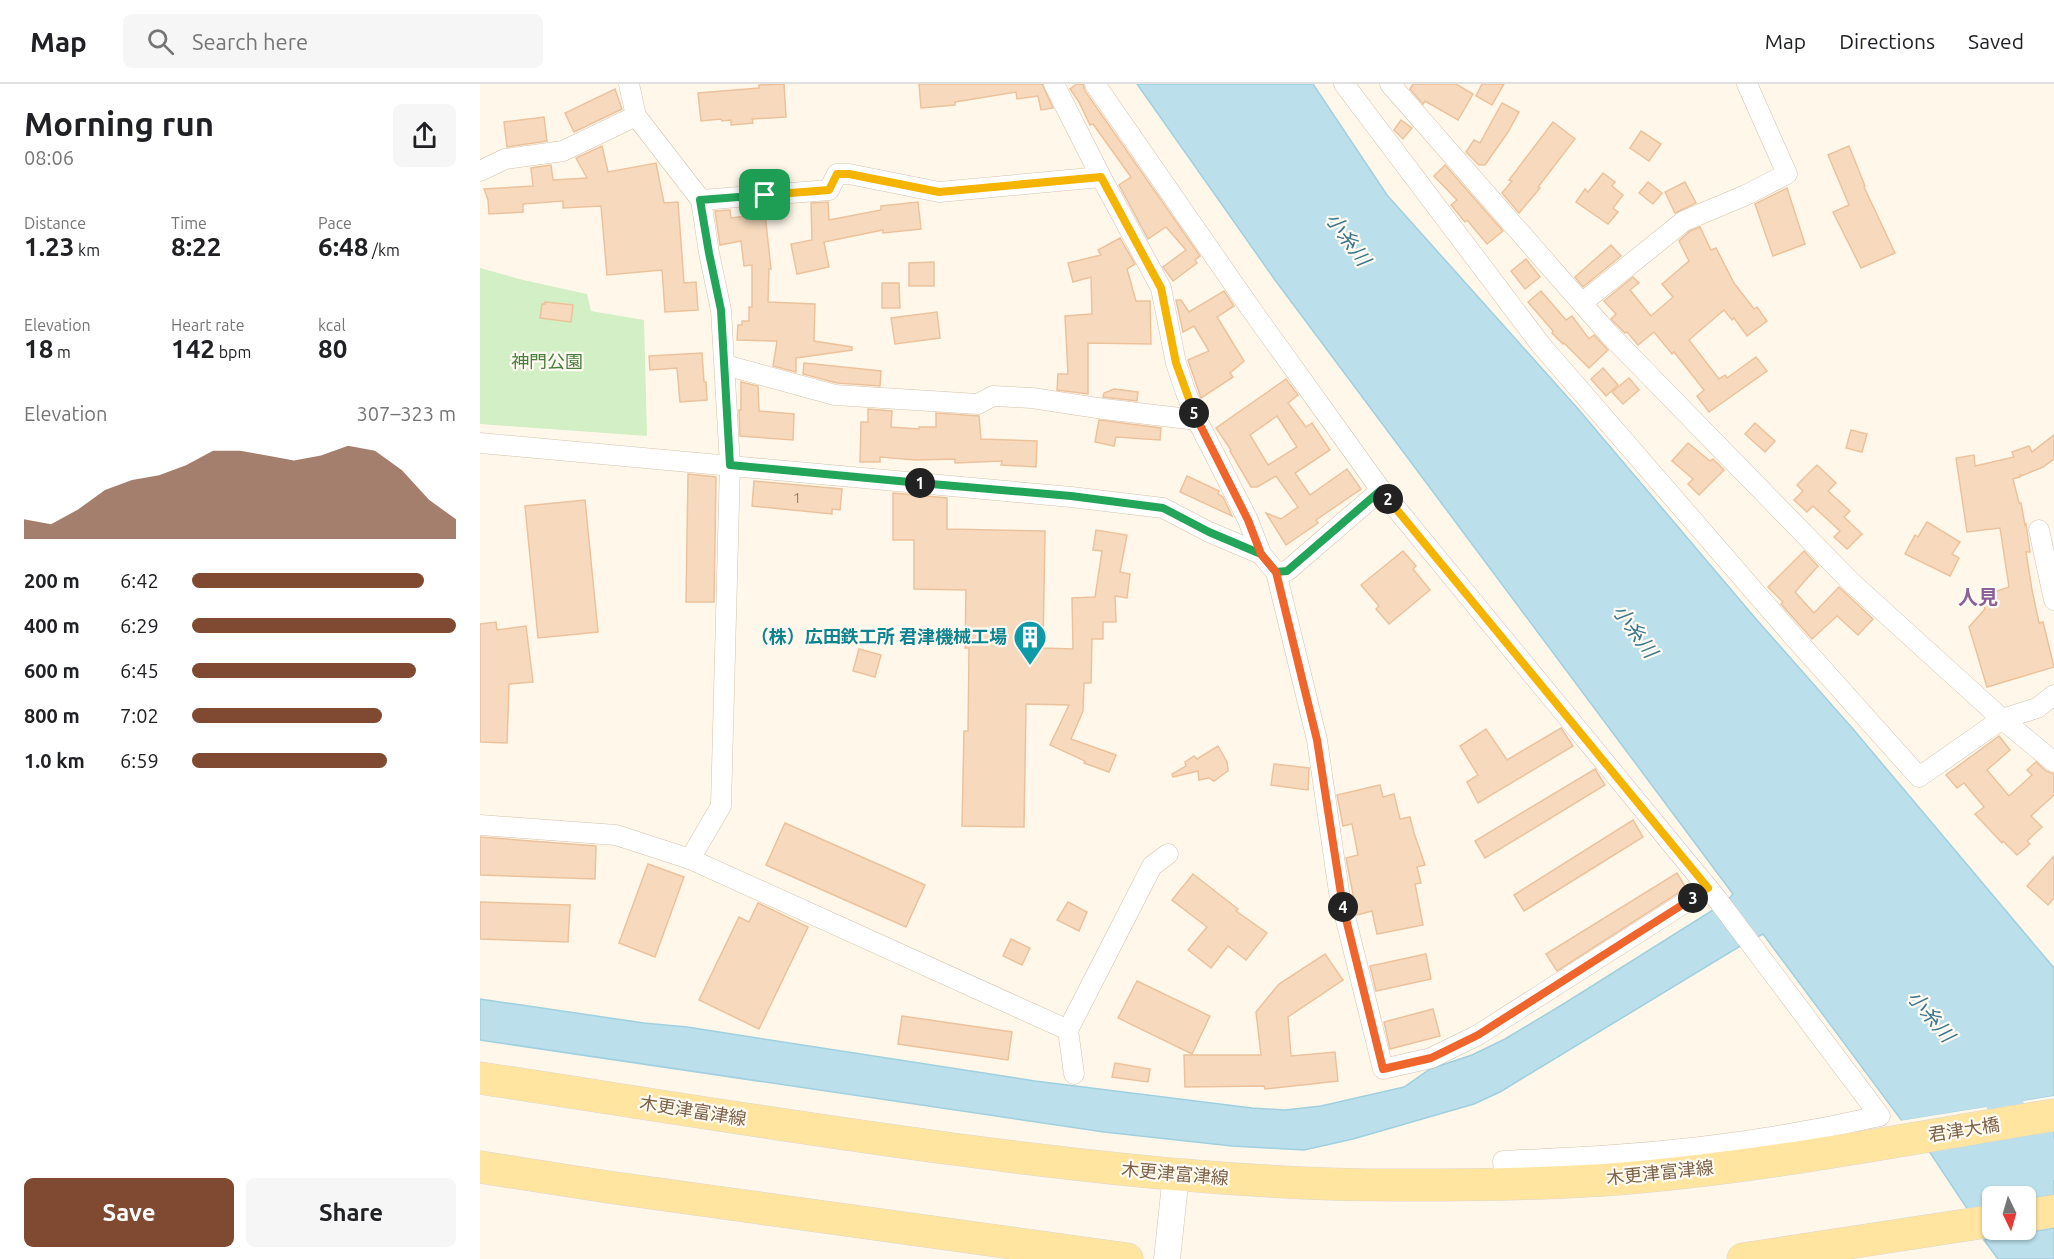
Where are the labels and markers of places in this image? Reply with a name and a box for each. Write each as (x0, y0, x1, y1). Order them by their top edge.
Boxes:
pin (739, 169, 790, 220)
pin: 5 (1179, 398, 1209, 428)
pin: 1 (905, 468, 935, 498)
pin: 2 (1373, 484, 1403, 514)
building icon: （株）広田鉄工所 君津機械工場 (1012, 619, 1048, 666)
place label: （株）広田鉄工所 君津機械工場 (751, 626, 1007, 646)
pin: 3 (1678, 883, 1708, 913)
pin: 4 (1328, 892, 1358, 922)

